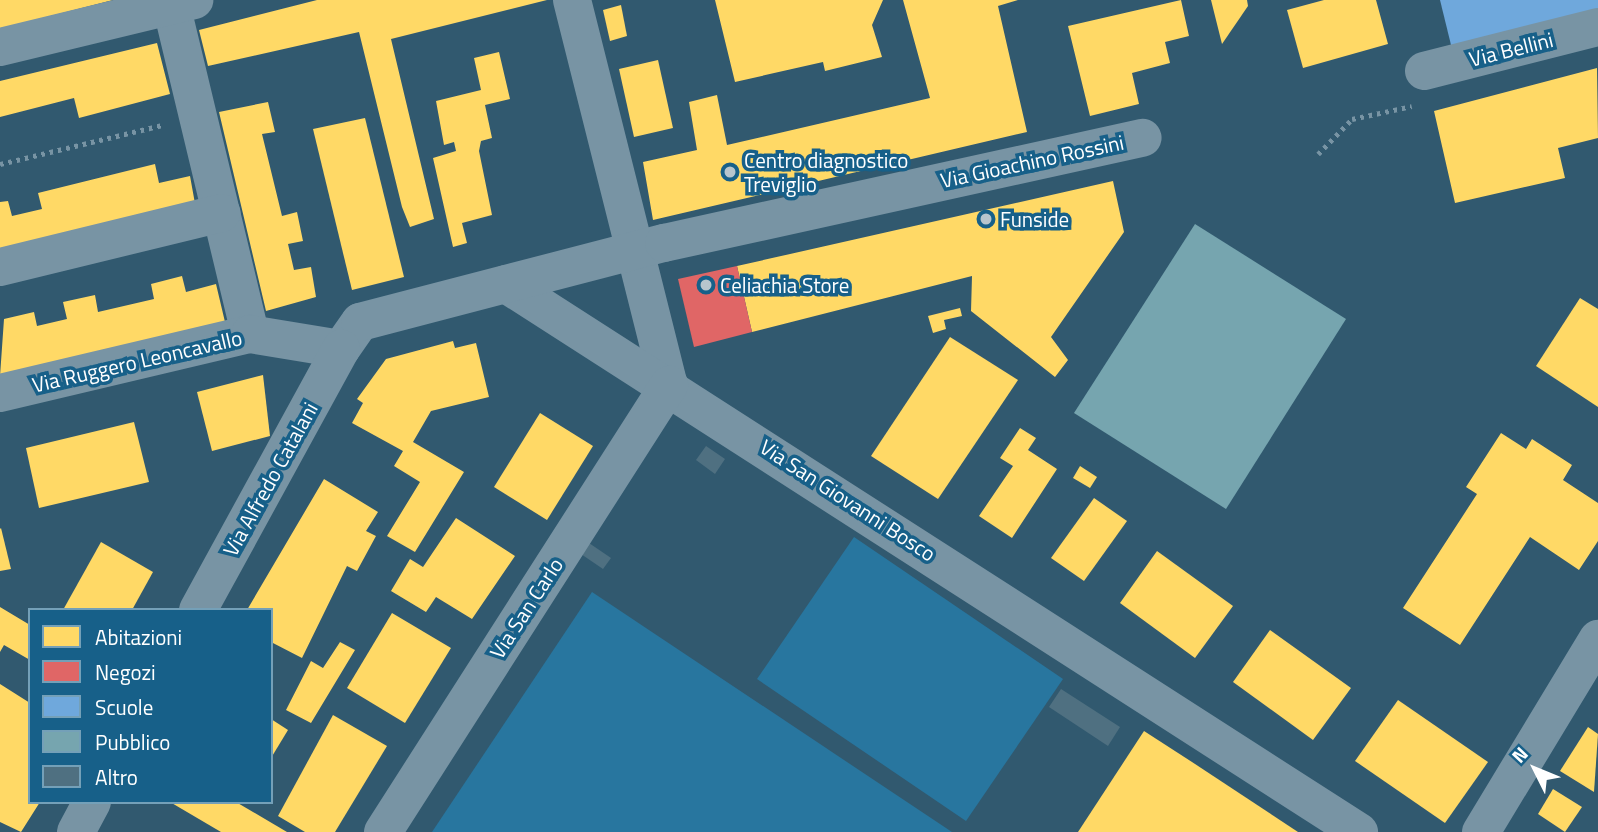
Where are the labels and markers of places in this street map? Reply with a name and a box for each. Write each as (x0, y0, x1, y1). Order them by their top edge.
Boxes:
place label: Centro diagnostico Treviglio (744, 147, 908, 197)
marker: Centro diagnostico Treviglio (722, 164, 738, 180)
place label: Funside (1000, 206, 1069, 232)
marker: Funside (978, 211, 994, 227)
place label: Celiachia Store (720, 272, 849, 298)
marker: Celiachia Store (698, 277, 714, 293)

